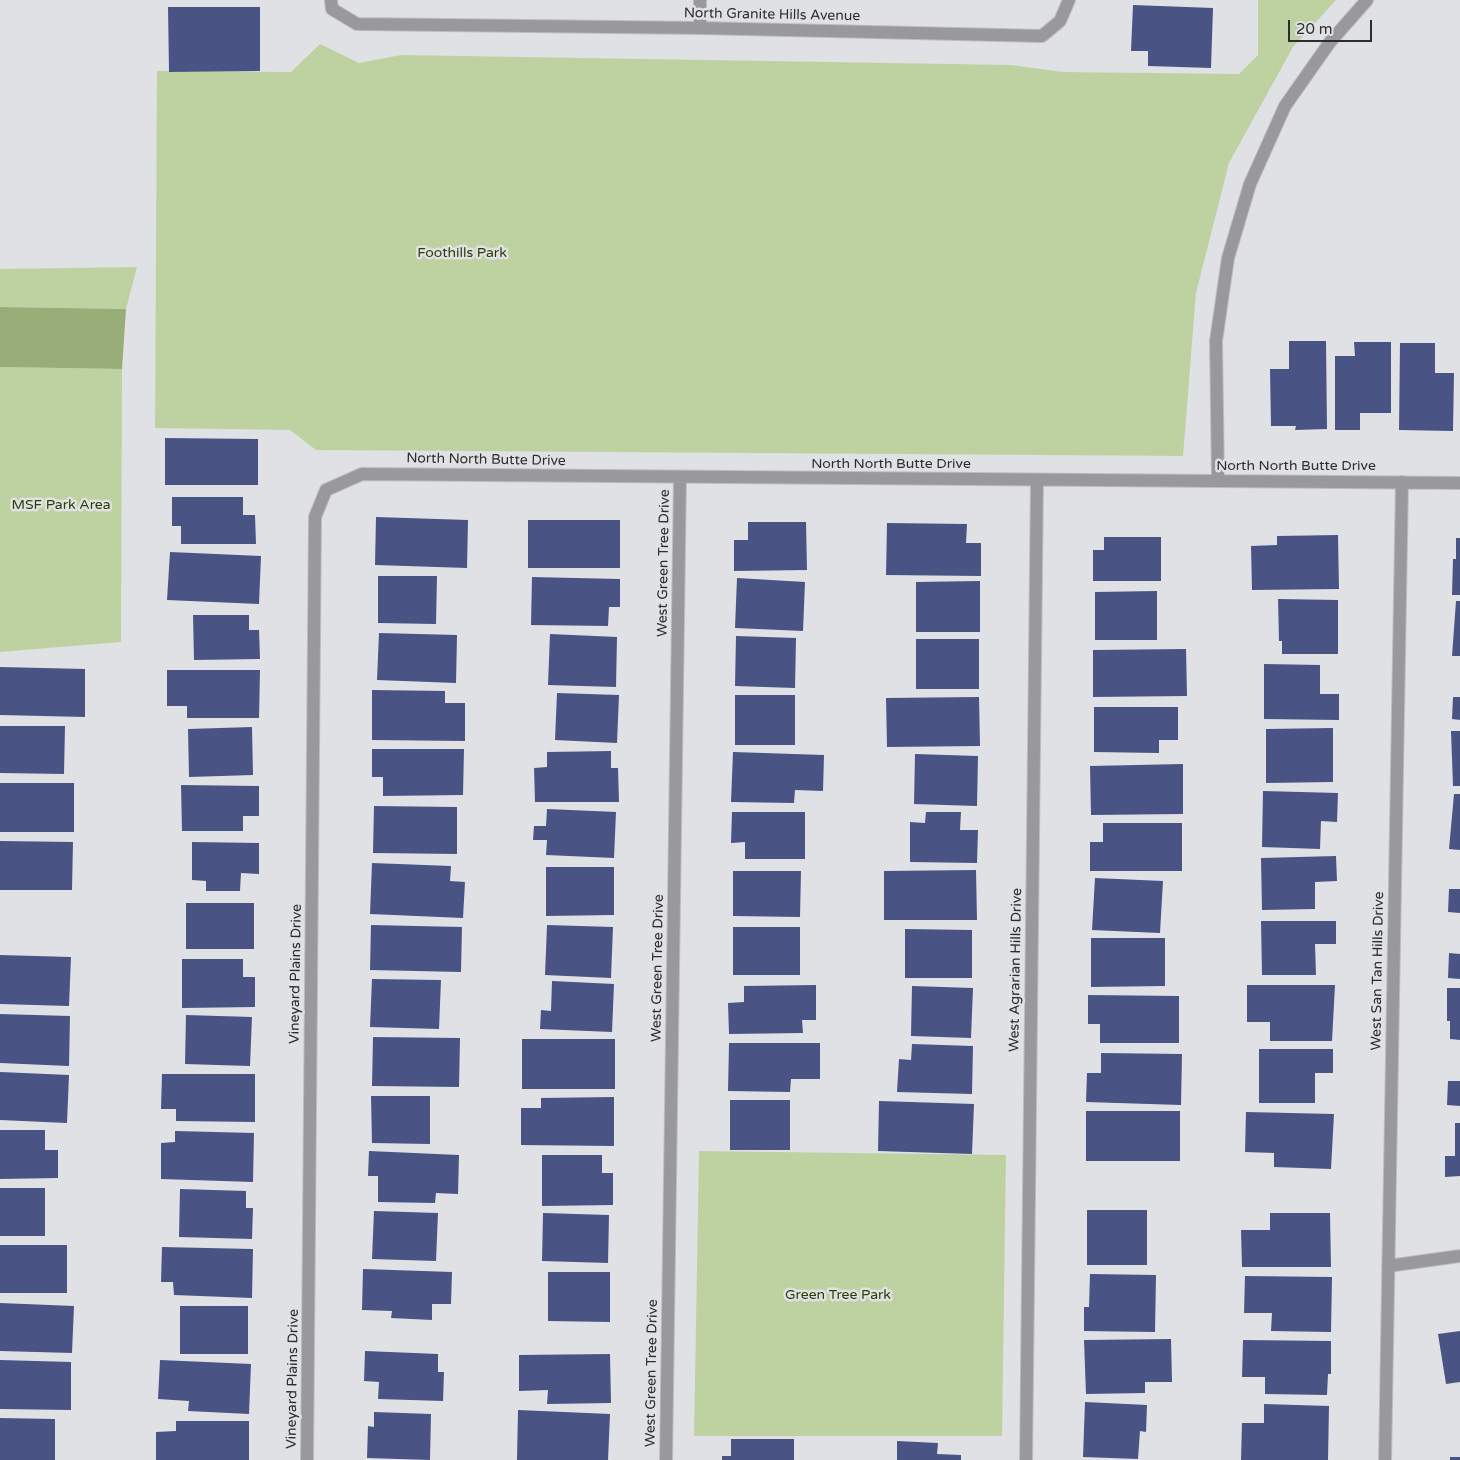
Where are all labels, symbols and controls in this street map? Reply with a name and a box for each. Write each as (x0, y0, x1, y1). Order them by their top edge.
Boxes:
street label: North Granite Hills Avenue (684, 5, 860, 25)
scale bar (1290, 10, 1374, 42)
text: 20 m (1296, 20, 1333, 38)
park label: Foothills Park (417, 245, 507, 261)
street label: North North Butte Drive (406, 450, 566, 470)
street label: North North Butte Drive (811, 456, 971, 472)
street label: North North Butte Drive (1216, 458, 1376, 474)
street label: West Green Tree Drive (654, 489, 674, 637)
park label: MSF Park Area (11, 497, 111, 513)
street label: West Agrarian Hills Drive (1006, 888, 1026, 1052)
street label: West San Tan Hills Drive (1368, 891, 1388, 1051)
street label: West Green Tree Drive (648, 894, 668, 1042)
street label: Vineyard Plains Drive (286, 904, 306, 1044)
park label: Green Tree Park (785, 1287, 891, 1303)
street label: West Green Tree Drive (642, 1299, 662, 1447)
street label: Vineyard Plains Drive (283, 1309, 303, 1449)

